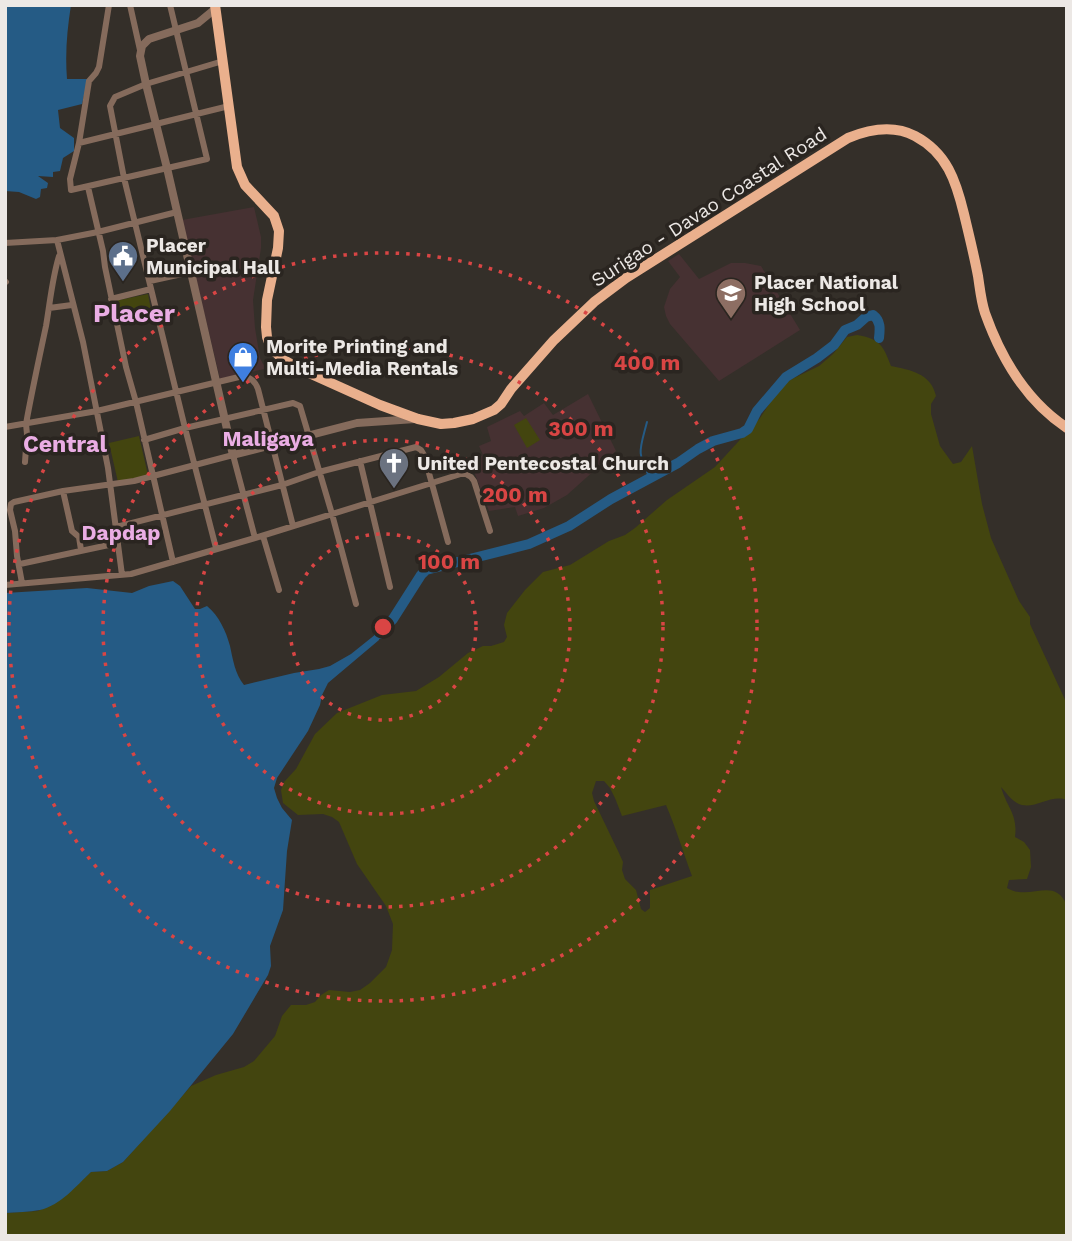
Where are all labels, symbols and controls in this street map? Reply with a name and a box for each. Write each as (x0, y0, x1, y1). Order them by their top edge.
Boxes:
street label: Surigao - Davao Coastal Road (587, 122, 831, 292)
place label: Placer Municipal Hall (146, 234, 281, 279)
public building icon: Placer Municipal Hall (106, 239, 140, 283)
place label: Placer National High School (754, 271, 899, 316)
school or university icon: Placer National High School (714, 276, 748, 320)
district label: Placer (93, 298, 176, 328)
place label: Morite Printing and Multi-Media Rentals (266, 335, 458, 380)
shop icon: Morite Printing and Multi-Media Rentals (226, 340, 260, 384)
text: 400 m (614, 350, 680, 375)
text: 300 m (548, 416, 614, 441)
district label: Maligaya (222, 426, 314, 451)
district label: Central (23, 431, 107, 458)
church icon: United Pentecostal Church (377, 446, 411, 490)
place label: United Pentecostal Church (417, 452, 669, 475)
text: 200 m (482, 482, 548, 507)
district label: Dapdap (82, 520, 160, 545)
text: 100 m (418, 549, 480, 574)
centre of rings (371, 615, 395, 639)

